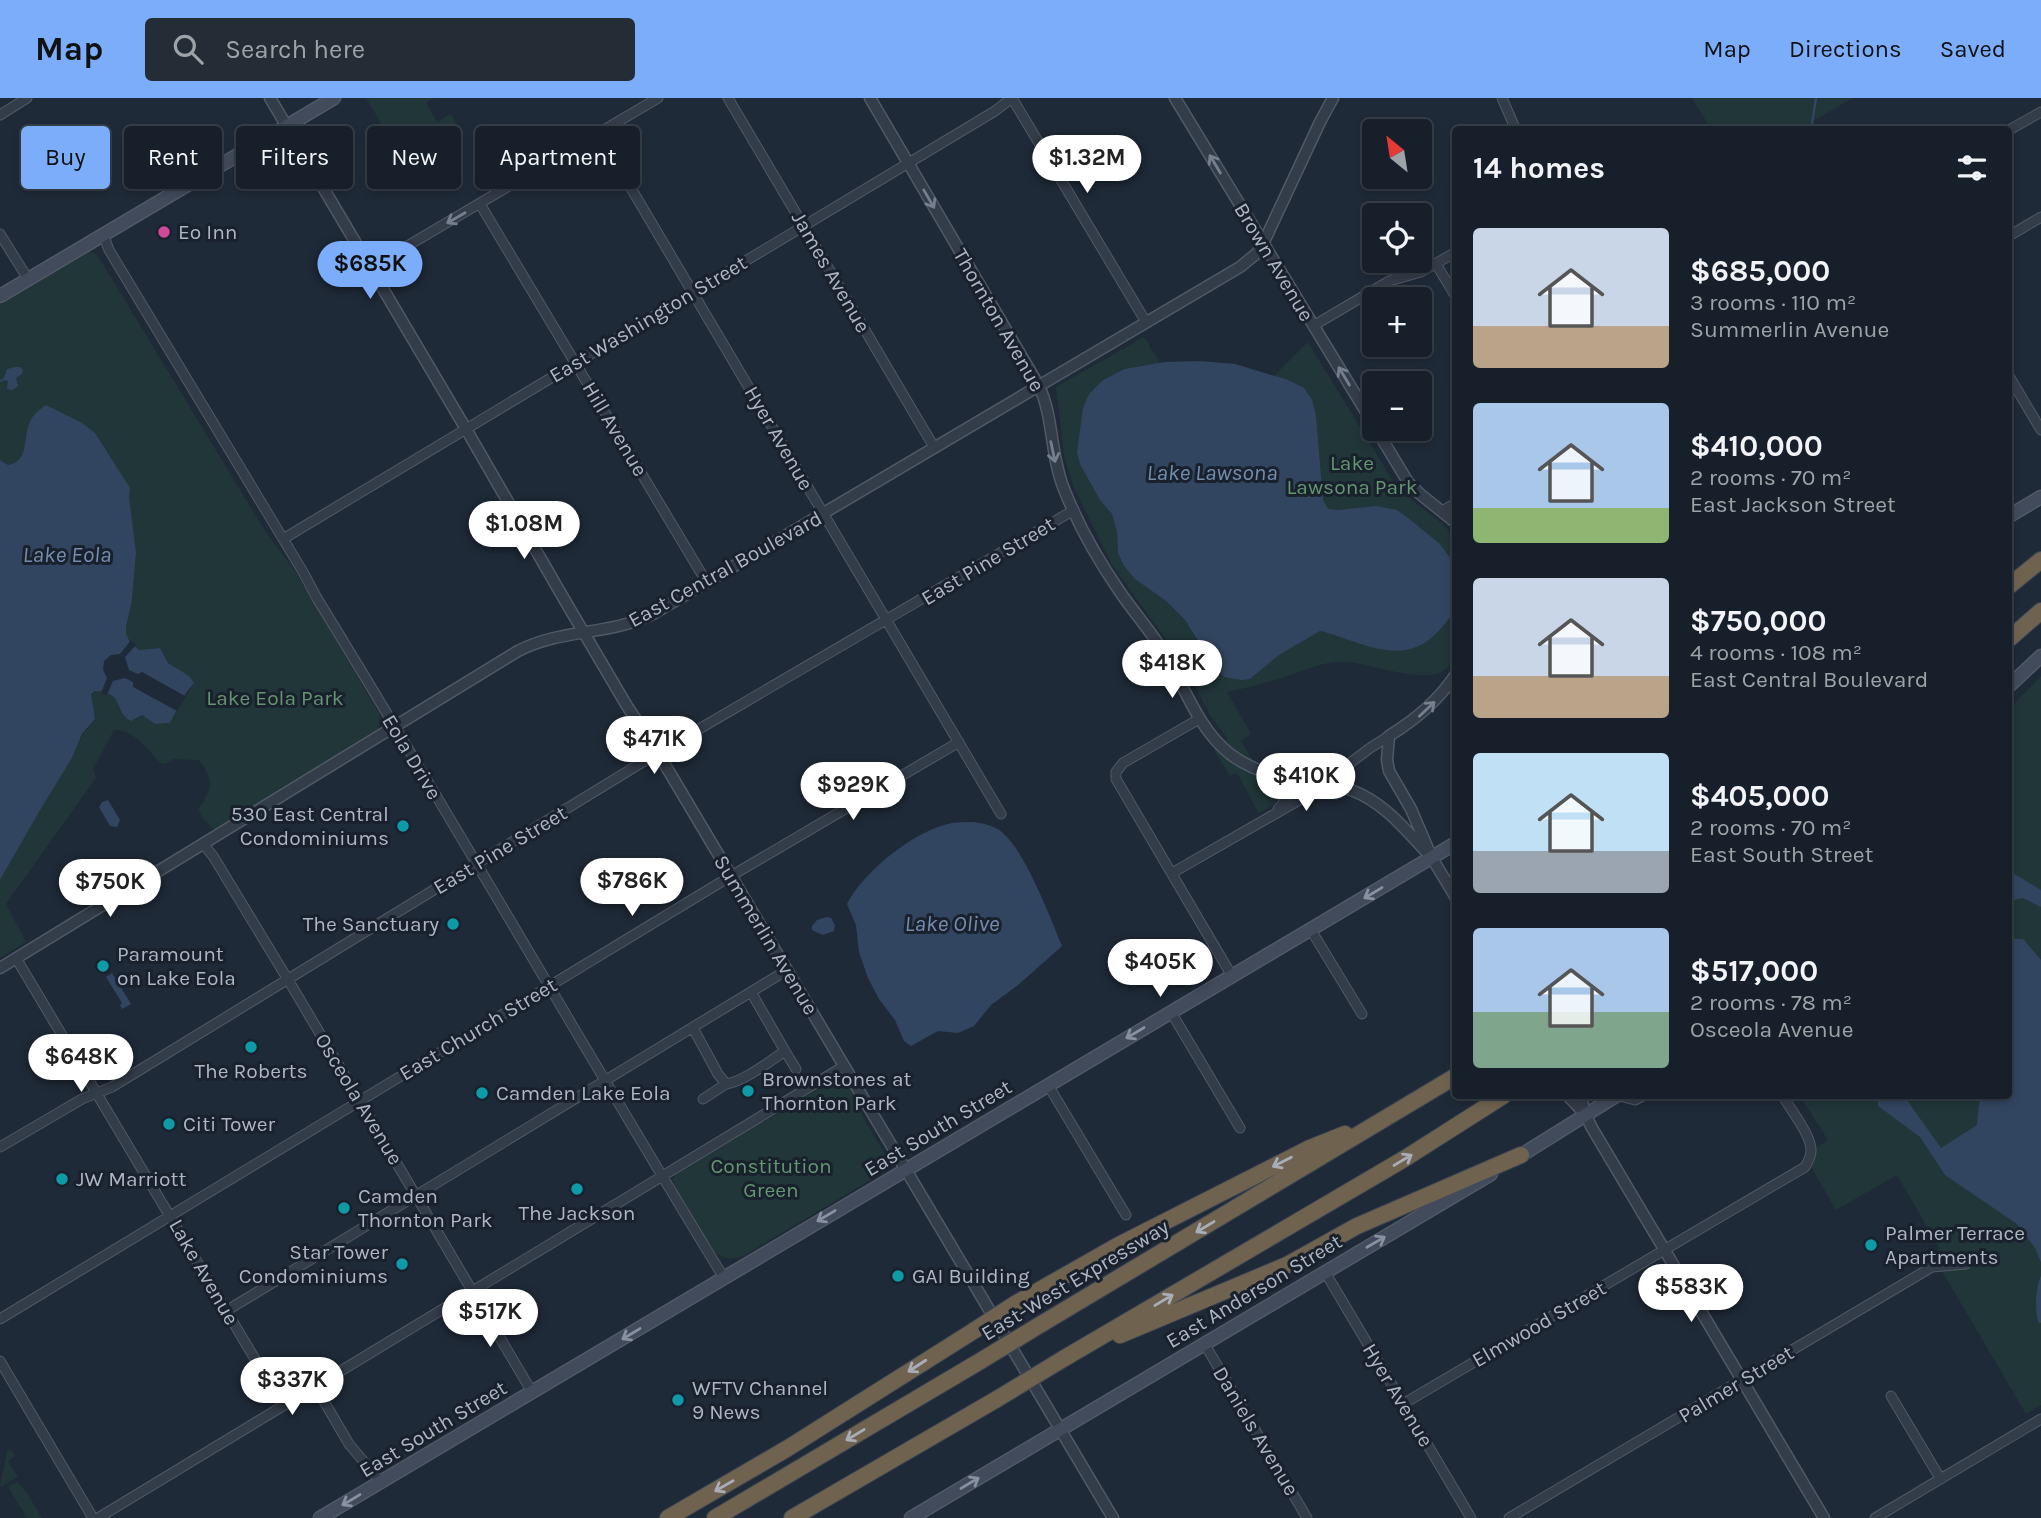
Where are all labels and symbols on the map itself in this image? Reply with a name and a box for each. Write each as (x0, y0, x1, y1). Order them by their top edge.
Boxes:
north arrow (1362, 119, 1432, 189)
pin: $1.32M (1030, 136, 1144, 195)
one-way arrow (1208, 155, 1222, 175)
one-way arrow (922, 189, 936, 209)
street label: Brown Avenue (1229, 198, 1319, 326)
street label: James Avenue (787, 207, 875, 337)
one-way arrow (446, 211, 466, 225)
place label: Eo Inn (178, 220, 238, 244)
marker: Eo Inn (156, 224, 172, 240)
pin: $685K (321, 242, 419, 301)
street label: Thornton Avenue (948, 244, 1050, 396)
street label: East Washington Street (545, 250, 751, 388)
one-way arrow (1336, 366, 1350, 386)
street label: Hill Avenue (577, 377, 653, 481)
street label: Hyer Avenue (740, 382, 818, 494)
one-way arrow (1047, 440, 1061, 463)
park label: Lake Lawsona Park (1287, 451, 1418, 499)
water label: Lake Lawsona (1146, 459, 1278, 486)
pin: $1.08M (467, 502, 581, 561)
street label: East Central Boulevard (624, 506, 826, 632)
street label: East Pine Street (917, 512, 1059, 610)
water label: Lake Eola (23, 541, 111, 568)
pin: $418K (1123, 640, 1221, 700)
park label: Lake Eola Park (206, 686, 344, 710)
one-way arrow (1418, 701, 1435, 718)
street label: Eola Drive (377, 710, 447, 804)
pin: $471K (605, 716, 703, 776)
pin: $410K (1257, 754, 1355, 813)
pin: $929K (804, 762, 902, 822)
street label: East Pine Street (429, 801, 571, 899)
place label: 530 East Central Condominiums (231, 802, 389, 850)
marker: 530 East Central Condominiums (395, 818, 411, 834)
street label: Summerlin Avenue (709, 851, 823, 1019)
pin: $786K (583, 858, 681, 918)
pin: $750K (61, 860, 159, 919)
one-way arrow (1364, 886, 1384, 900)
water label: Lake Olive (905, 910, 1000, 937)
place label: The Sanctuary (303, 912, 439, 936)
marker: The Sanctuary (445, 916, 461, 932)
pin: $405K (1111, 940, 1209, 999)
place label: Paramount on Lake Eola (117, 942, 236, 990)
marker: Paramount on Lake Eola (95, 958, 111, 974)
street label: East Church Street (395, 972, 561, 1085)
one-way arrow (1126, 1027, 1146, 1041)
street label: Osceola Avenue (310, 1029, 408, 1169)
pin: $648K (32, 1034, 130, 1094)
marker: The Roberts (243, 1039, 259, 1055)
place label: The Roberts (194, 1059, 308, 1083)
place label: Brownstones at Thornton Park (762, 1067, 911, 1115)
street label: East South Street (860, 1075, 1016, 1181)
place label: Camden Lake Eola (496, 1081, 671, 1105)
marker: Brownstones at Thornton Park (740, 1083, 756, 1099)
marker: Camden Lake Eola (474, 1085, 490, 1101)
place label: Citi Tower (183, 1112, 276, 1136)
marker: Citi Tower (161, 1116, 177, 1132)
one-way arrow (1392, 1152, 1412, 1166)
park label: Constitution Green (710, 1154, 832, 1202)
one-way arrow (1272, 1156, 1293, 1170)
place label: JW Marriott (76, 1167, 186, 1191)
marker: JW Marriott (54, 1171, 70, 1187)
marker: The Jackson (569, 1181, 585, 1197)
place label: Camden Thornton Park (358, 1184, 493, 1232)
marker: Camden Thornton Park (336, 1200, 352, 1216)
place label: The Jackson (519, 1201, 635, 1225)
one-way arrow (816, 1210, 836, 1224)
street label: East-West Expressway (977, 1214, 1173, 1345)
street label: Lake Avenue (164, 1215, 244, 1329)
one-way arrow (1195, 1220, 1215, 1234)
place label: Palmer Terrace Apartments (1885, 1221, 2025, 1269)
street label: East Anderson Street (1162, 1229, 1346, 1353)
one-way arrow (1366, 1235, 1386, 1249)
marker: Palmer Terrace Apartments (1863, 1237, 1879, 1253)
place label: Star Tower Condominiums (239, 1240, 388, 1288)
marker: Star Tower Condominiums (394, 1256, 410, 1272)
place label: GAI Building (912, 1264, 1030, 1288)
pin: $583K (1642, 1264, 1740, 1324)
marker: GAI Building (890, 1268, 906, 1284)
street label: Elmwood Street (1468, 1276, 1610, 1372)
pin: $517K (441, 1290, 539, 1349)
one-way arrow (1154, 1293, 1174, 1307)
one-way arrow (621, 1327, 641, 1341)
street label: Hyer Avenue (1358, 1339, 1438, 1451)
street label: Palmer Street (1674, 1340, 1798, 1428)
pin: $337K (243, 1358, 341, 1417)
one-way arrow (908, 1360, 928, 1374)
street label: Daniels Avenue (1208, 1362, 1304, 1500)
street label: East South Street (355, 1376, 511, 1482)
place label: WFTV Channel 9 News (692, 1376, 828, 1424)
marker: WFTV Channel 9 News (670, 1392, 686, 1408)
one-way arrow (845, 1429, 865, 1443)
one-way arrow (960, 1476, 980, 1490)
one-way arrow (714, 1479, 734, 1493)
one-way arrow (341, 1493, 361, 1507)

